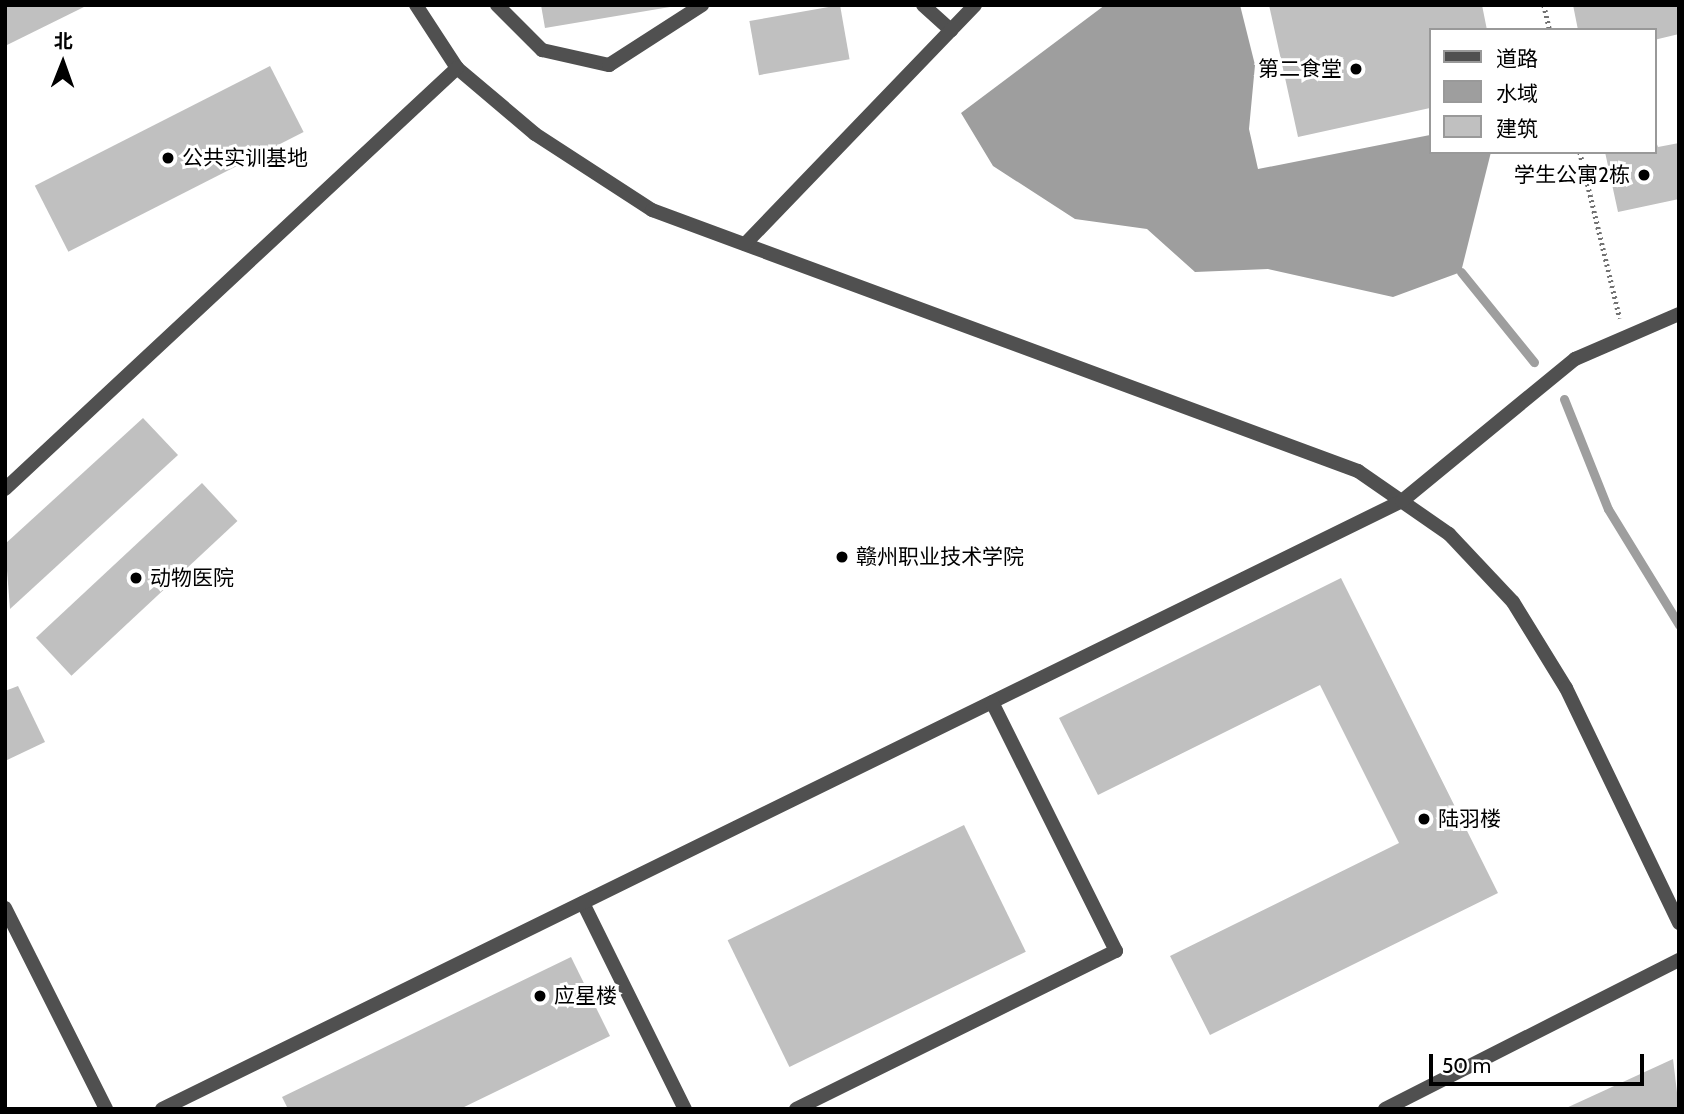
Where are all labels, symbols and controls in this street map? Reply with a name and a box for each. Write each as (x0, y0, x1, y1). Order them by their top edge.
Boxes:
north arrow (28, 28, 98, 98)
legend (1428, 28, 1656, 154)
text: 北 (54, 30, 73, 53)
text: 道路 (1496, 46, 1538, 71)
place label: 第二食堂 (1258, 56, 1342, 82)
marker: 第二食堂 (1348, 61, 1364, 77)
text: 水域 (1496, 81, 1538, 106)
text: 建筑 (1496, 116, 1538, 141)
place label: 公共实训基地 (182, 145, 308, 171)
marker: 公共实训基地 (160, 150, 176, 166)
place label: 学生公寓2栋 (1514, 162, 1630, 188)
marker: 学生公寓2栋 (1636, 167, 1652, 183)
place label: 赣州职业技术学院 (856, 544, 1024, 570)
marker: 赣州职业技术学院 (834, 549, 850, 565)
place label: 动物医院 (150, 565, 234, 591)
marker: 动物医院 (128, 570, 144, 586)
place label: 陆羽楼 (1438, 806, 1501, 832)
marker: 陆羽楼 (1416, 811, 1432, 827)
place label: 应星楼 (554, 983, 617, 1009)
marker: 应星楼 (532, 988, 548, 1004)
scale bar (1432, 1040, 1647, 1084)
text: 50 m (1442, 1053, 1491, 1078)

